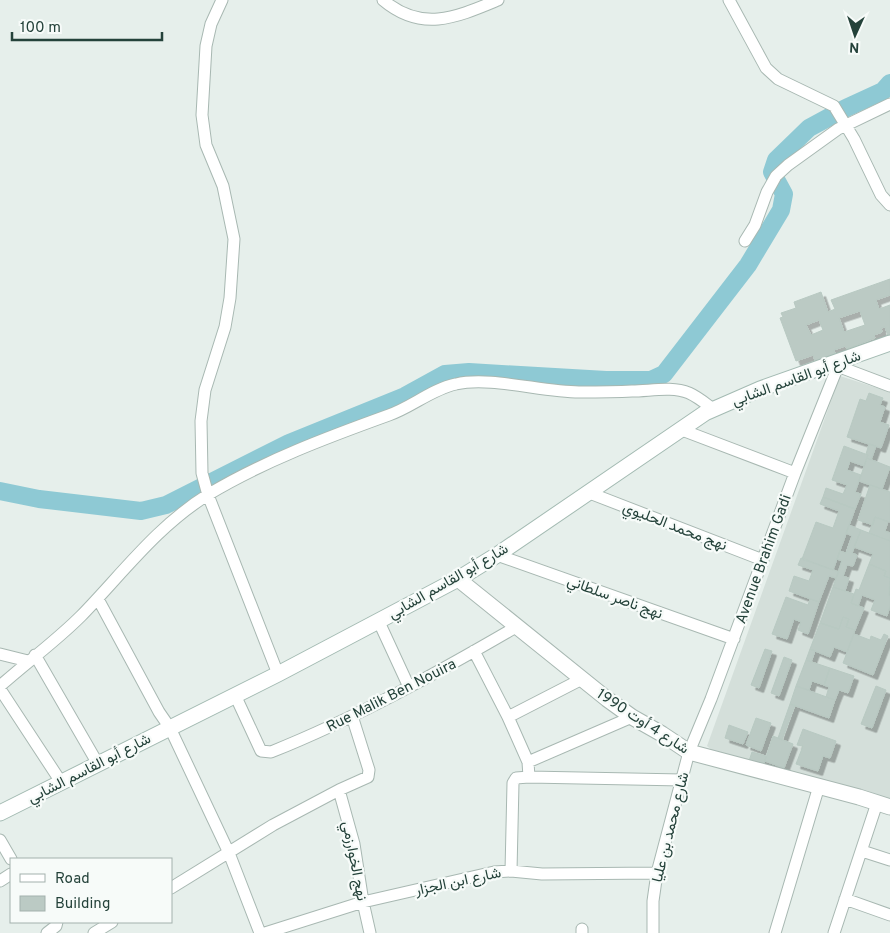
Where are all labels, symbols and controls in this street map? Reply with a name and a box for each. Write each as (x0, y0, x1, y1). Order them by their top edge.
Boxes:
scale bar (12, 10, 162, 42)
north arrow (830, 10, 880, 60)
text: 100 m (20, 19, 61, 38)
text: N (849, 38, 860, 55)
street label: شارع أبو القاسم الشابي (729, 347, 864, 413)
street label: Avenue Brahim Gadi (732, 492, 797, 627)
street label: نهج محمد الحليوي (619, 499, 729, 558)
street label: شارع أبو القاسم الشابي (385, 540, 513, 626)
street label: نهج ناصر سلطاني (563, 572, 665, 626)
street label: Rue Malik Ben Nouira (324, 655, 460, 737)
street label: شارع 4 أوت 1990 (592, 685, 692, 759)
street label: شارع أبو القاسم الشابي (25, 730, 156, 810)
street label: شارع محمد بن عليا (649, 770, 694, 884)
street label: نهج الخوارزمي (335, 820, 371, 903)
legend (10, 858, 172, 923)
street label: شارع ابن الجزار (413, 864, 503, 901)
text: Road (55, 870, 90, 889)
text: Building (55, 895, 110, 914)

